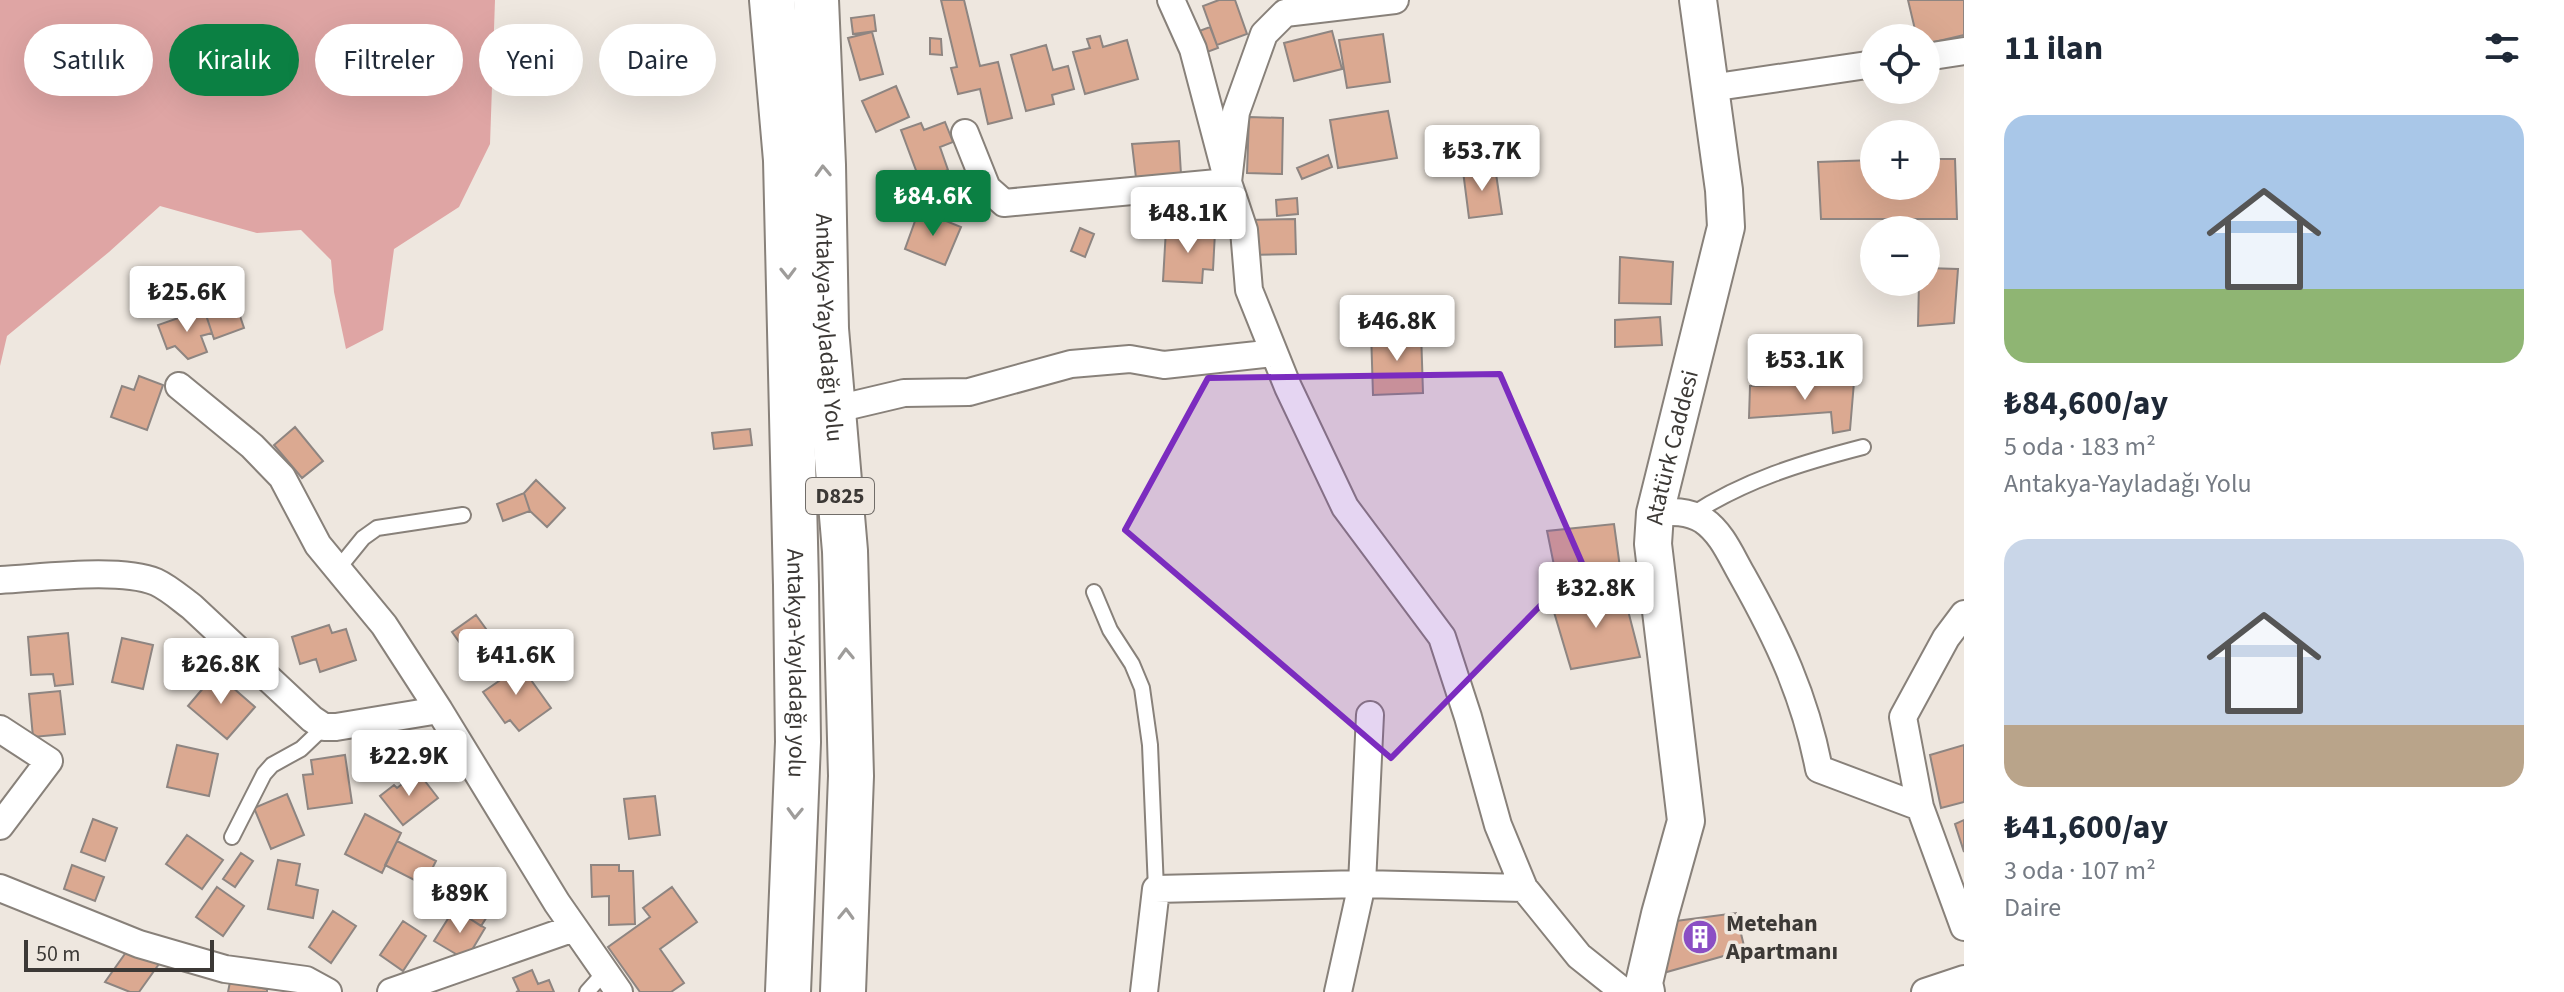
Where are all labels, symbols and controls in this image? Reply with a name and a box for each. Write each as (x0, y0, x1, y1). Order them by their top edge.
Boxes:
chip: Satılık (24, 24, 153, 96)
chip: Kiralık (169, 24, 299, 96)
chip: Filtreler (315, 24, 463, 96)
chip: Yeni (479, 24, 583, 96)
chip: Daire (599, 24, 716, 96)
map controls (1860, 24, 1940, 296)
button: locate (1860, 24, 1940, 104)
text: 11 ilan (2004, 24, 2103, 73)
icon: filters (2480, 26, 2524, 70)
button: + (1860, 120, 1940, 200)
pin: ₺53.7K (1417, 125, 1547, 193)
text: ₺53.7K (1443, 132, 1521, 169)
one-way arrow (814, 164, 832, 177)
icon: home (2192, 167, 2336, 311)
pin: ₺84.6K (868, 170, 998, 238)
text: ₺84.6K (894, 177, 972, 214)
pin: ₺48.1K (1123, 187, 1253, 255)
text: ₺48.1K (1149, 194, 1227, 231)
street label: Antakya-Yayladağı Yolu (806, 213, 853, 443)
button: − (1860, 216, 1940, 296)
pin: ₺25.6K (122, 266, 252, 334)
one-way arrow (779, 267, 796, 280)
text: ₺25.6K (148, 273, 226, 310)
pin: ₺46.8K (1332, 295, 1462, 363)
text: ₺46.8K (1358, 302, 1436, 339)
pin: ₺53.1K (1740, 334, 1870, 402)
text: ₺53.1K (1766, 341, 1844, 378)
street label: Atatürk Caddesi (1637, 366, 1707, 526)
text: ₺84,600/ay (2004, 379, 2168, 428)
text: 5 oda · 183 m² (2004, 428, 2156, 465)
text: Antakya-Yayladağı Yolu (2004, 465, 2252, 502)
road number: D825 (806, 478, 874, 514)
street label: Antakya-Yayladağı yolu (778, 548, 816, 779)
pin: ₺32.8K (1531, 562, 1661, 630)
text: ₺32.8K (1557, 569, 1635, 606)
icon: home (2192, 591, 2336, 735)
pin: ₺41.6K (451, 629, 581, 697)
text: ₺41.6K (477, 636, 555, 673)
pin: ₺26.8K (156, 638, 286, 706)
text: ₺26.8K (182, 645, 260, 682)
one-way arrow (838, 647, 855, 660)
pin: ₺22.9K (344, 730, 474, 798)
text: ₺22.9K (370, 737, 448, 774)
text: ₺41,600/ay (2004, 803, 2168, 852)
one-way arrow (787, 807, 804, 820)
text: 3 oda · 107 m² (2004, 852, 2156, 889)
pin: ₺89K (413, 867, 507, 935)
text: ₺89K (431, 874, 489, 911)
text: Daire (2004, 889, 2061, 926)
place label: Metehan Apartmanı (1725, 906, 1838, 969)
one-way arrow (837, 907, 854, 920)
building icon: Metehan Apartmanı (1681, 918, 1719, 956)
scale bar (24, 936, 214, 972)
text: 50 m (36, 938, 81, 970)

